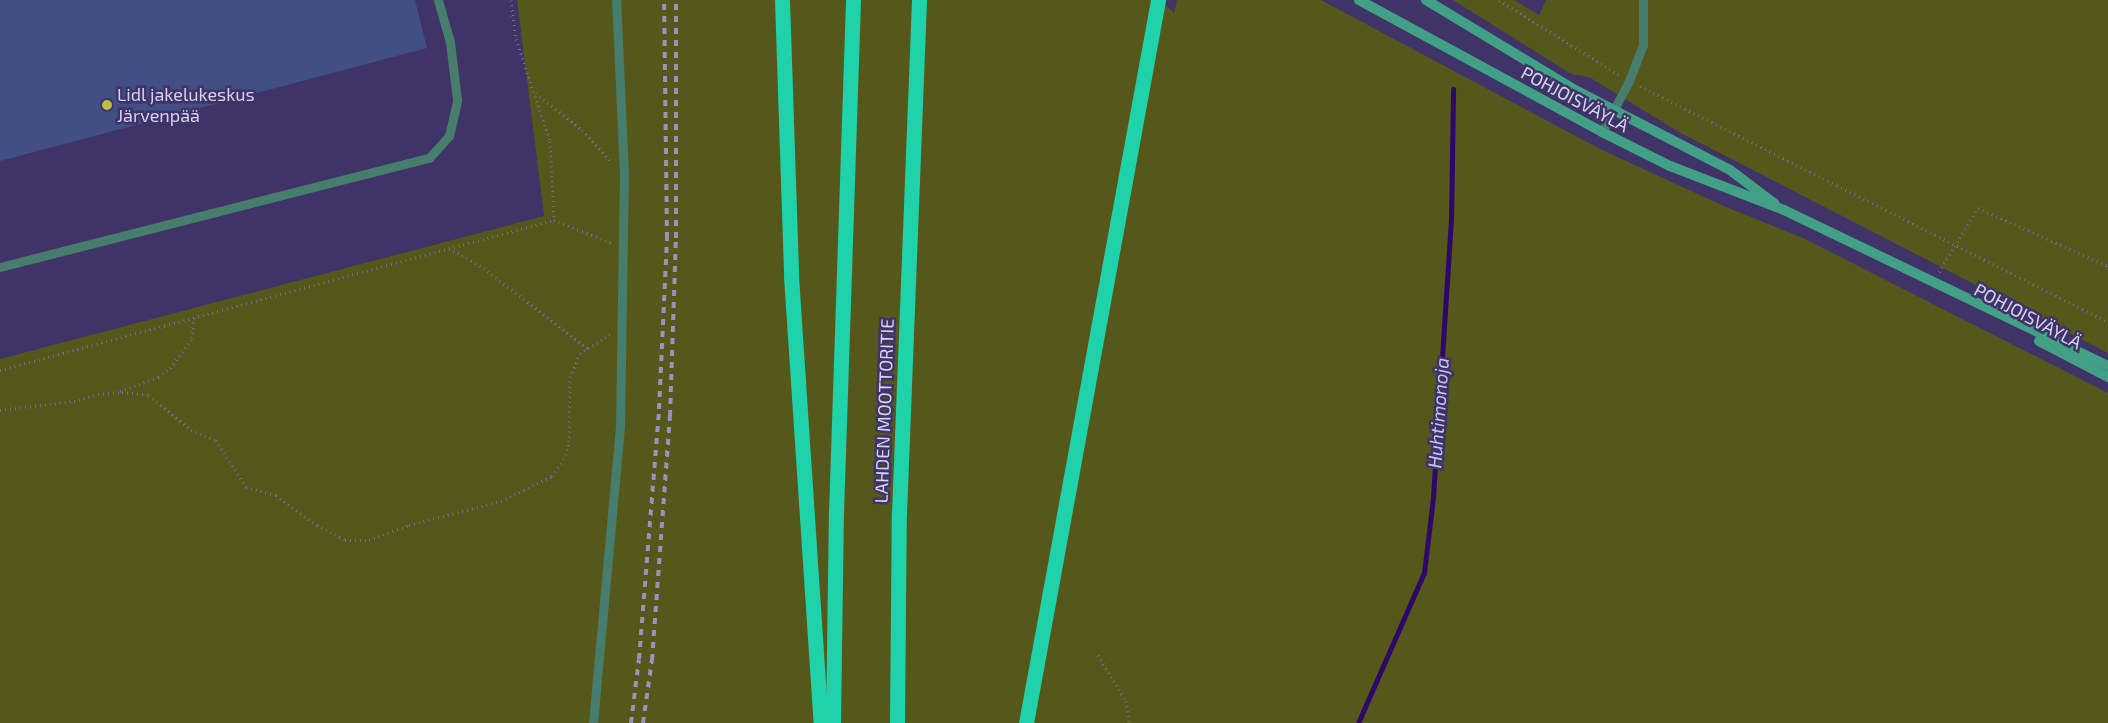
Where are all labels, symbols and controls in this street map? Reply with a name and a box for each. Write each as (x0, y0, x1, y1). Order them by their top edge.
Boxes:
street label: POHJOISVÄYLÄ (1517, 62, 1633, 136)
place label: Lidl jakelukeskus Järvenpää (117, 84, 255, 126)
marker: Lidl jakelukeskus Järvenpää (101, 99, 113, 111)
street label: POHJOISVÄYLÄ (1970, 279, 2086, 353)
street label: LAHDEN MOOTTORITIE (870, 318, 898, 504)
water label: Huhtimonoja (1423, 357, 1453, 469)

